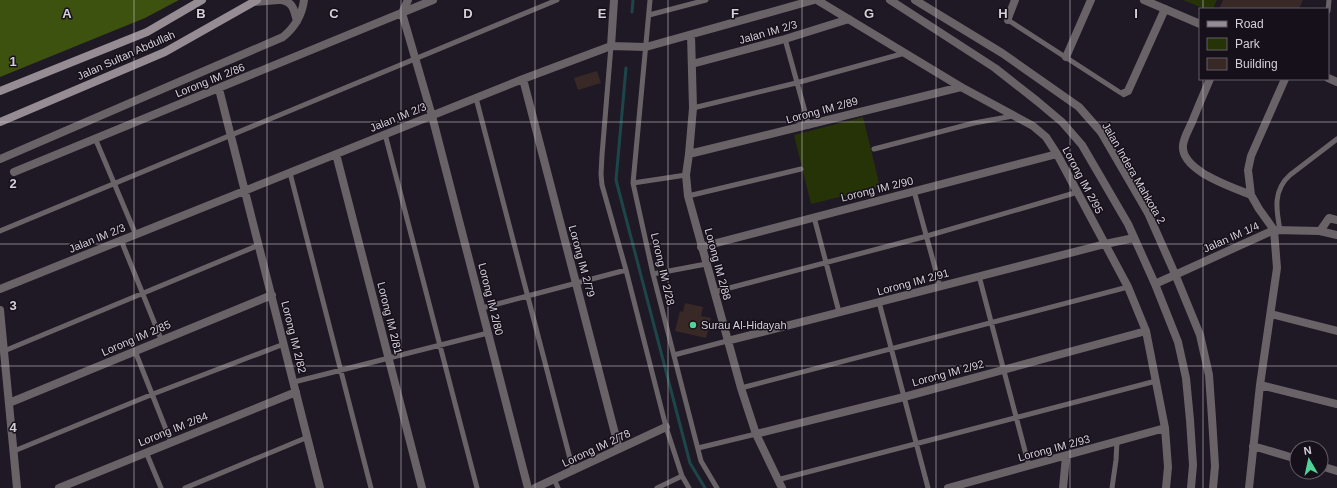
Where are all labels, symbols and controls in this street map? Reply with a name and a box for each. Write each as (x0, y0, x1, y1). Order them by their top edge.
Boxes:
text: A (62, 6, 72, 21)
text: B (196, 6, 206, 21)
text: C (329, 6, 339, 21)
text: D (463, 6, 473, 21)
text: E (598, 6, 607, 21)
text: F (731, 6, 739, 21)
text: G (864, 6, 874, 21)
text: H (998, 6, 1008, 21)
text: I (1134, 6, 1138, 21)
legend (1199, 8, 1329, 80)
text: Road (1235, 17, 1264, 31)
street label: Jalan IM 2/3 (738, 18, 798, 46)
street label: Jalan Sultan Abdullah (75, 28, 177, 82)
text: Park (1235, 37, 1261, 51)
text: 1 (9, 54, 17, 69)
text: Building (1235, 57, 1278, 71)
street label: Lorong IM 2/86 (173, 61, 247, 99)
street label: Lorong IM 2/89 (785, 95, 859, 125)
street label: Jalan IM 2/3 (368, 100, 428, 134)
street label: Jalan Indera Mahkota 2 (1100, 120, 1168, 226)
street label: Lorong IM 2/95 (1060, 145, 1106, 215)
street label: Lorong IM 2/90 (840, 174, 914, 204)
text: 2 (9, 176, 17, 191)
street label: Jalan IM 1/4 (1201, 219, 1261, 255)
street label: Jalan IM 2/3 (67, 221, 127, 255)
street label: Lorong IM 2/79 (567, 224, 597, 298)
street label: Lorong IM 2/88 (703, 227, 733, 301)
street label: Lorong IM 2/28 (649, 232, 677, 306)
street label: Lorong IM 2/80 (476, 262, 506, 336)
street label: Lorong IM 2/91 (876, 267, 950, 297)
street label: Lorong IM 2/81 (375, 281, 405, 355)
text: 3 (9, 298, 17, 313)
street label: Lorong IM 2/82 (279, 300, 309, 374)
street label: Lorong IM 2/85 (100, 318, 172, 358)
place label: Surau Al-Hidayah (701, 319, 787, 331)
marker: Surau Al-Hidayah (688, 320, 698, 330)
street label: Lorong IM 2/92 (911, 358, 985, 388)
street label: Lorong IM 2/84 (136, 410, 210, 448)
text: 4 (9, 420, 17, 435)
street label: Lorong IM 2/78 (560, 427, 632, 469)
street label: Lorong IM 2/93 (1017, 433, 1091, 463)
north arrow (1289, 440, 1329, 480)
text: N (1303, 444, 1312, 457)

